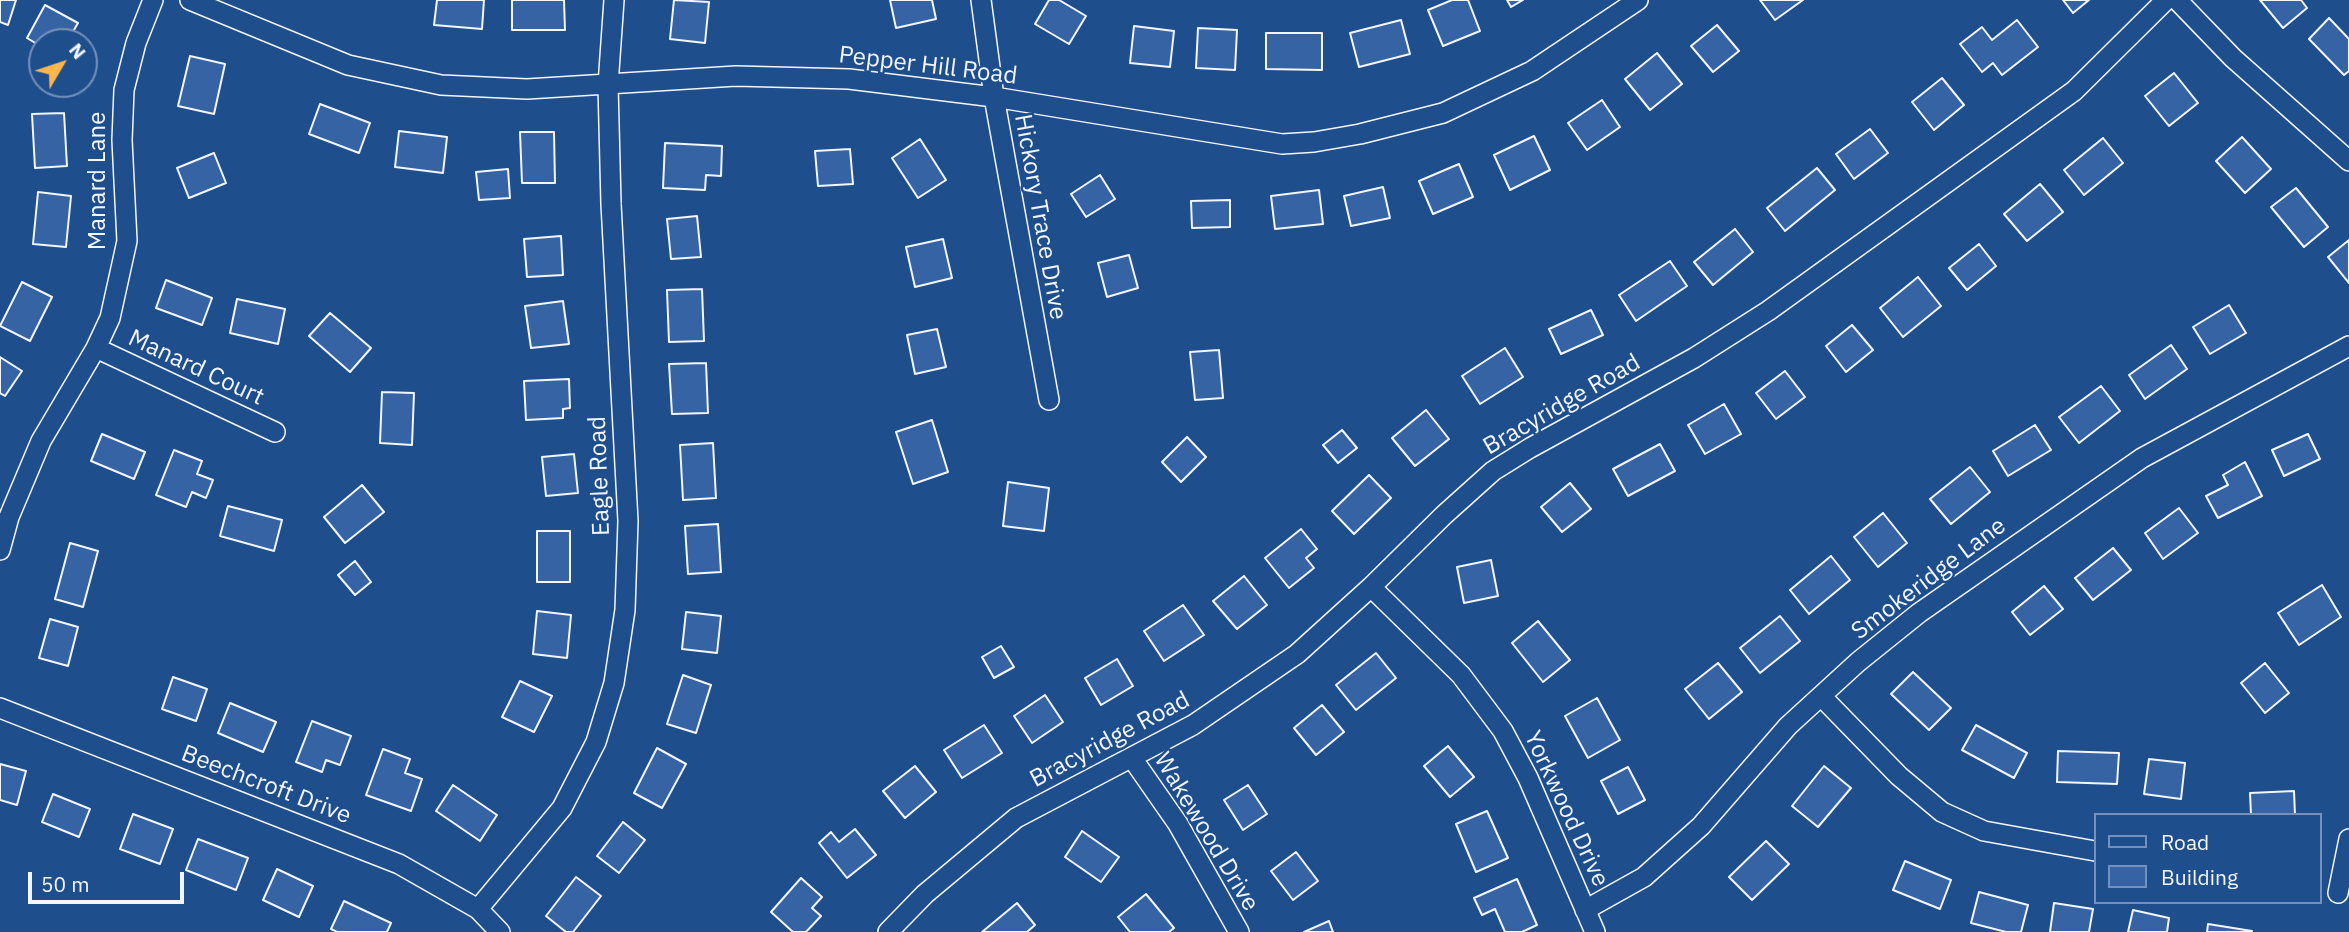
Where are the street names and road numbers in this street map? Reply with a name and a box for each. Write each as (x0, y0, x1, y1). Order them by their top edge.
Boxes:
street label: Pepper Hill Road (837, 41, 1019, 91)
street label: Manard Lane (84, 112, 112, 250)
street label: Hickory Trace Drive (1008, 112, 1072, 322)
street label: Manard Court (124, 324, 268, 412)
street label: Bracyridge Road (1478, 348, 1646, 462)
street label: Eagle Road (584, 416, 616, 536)
street label: Smokeridge Lane (1846, 512, 2012, 646)
street label: Bracyridge Road (1025, 686, 1195, 794)
street label: Yorkwood Drive (1517, 727, 1615, 891)
street label: Beechcroft Drive (177, 739, 355, 831)
street label: Wakewood Drive (1147, 748, 1265, 916)

